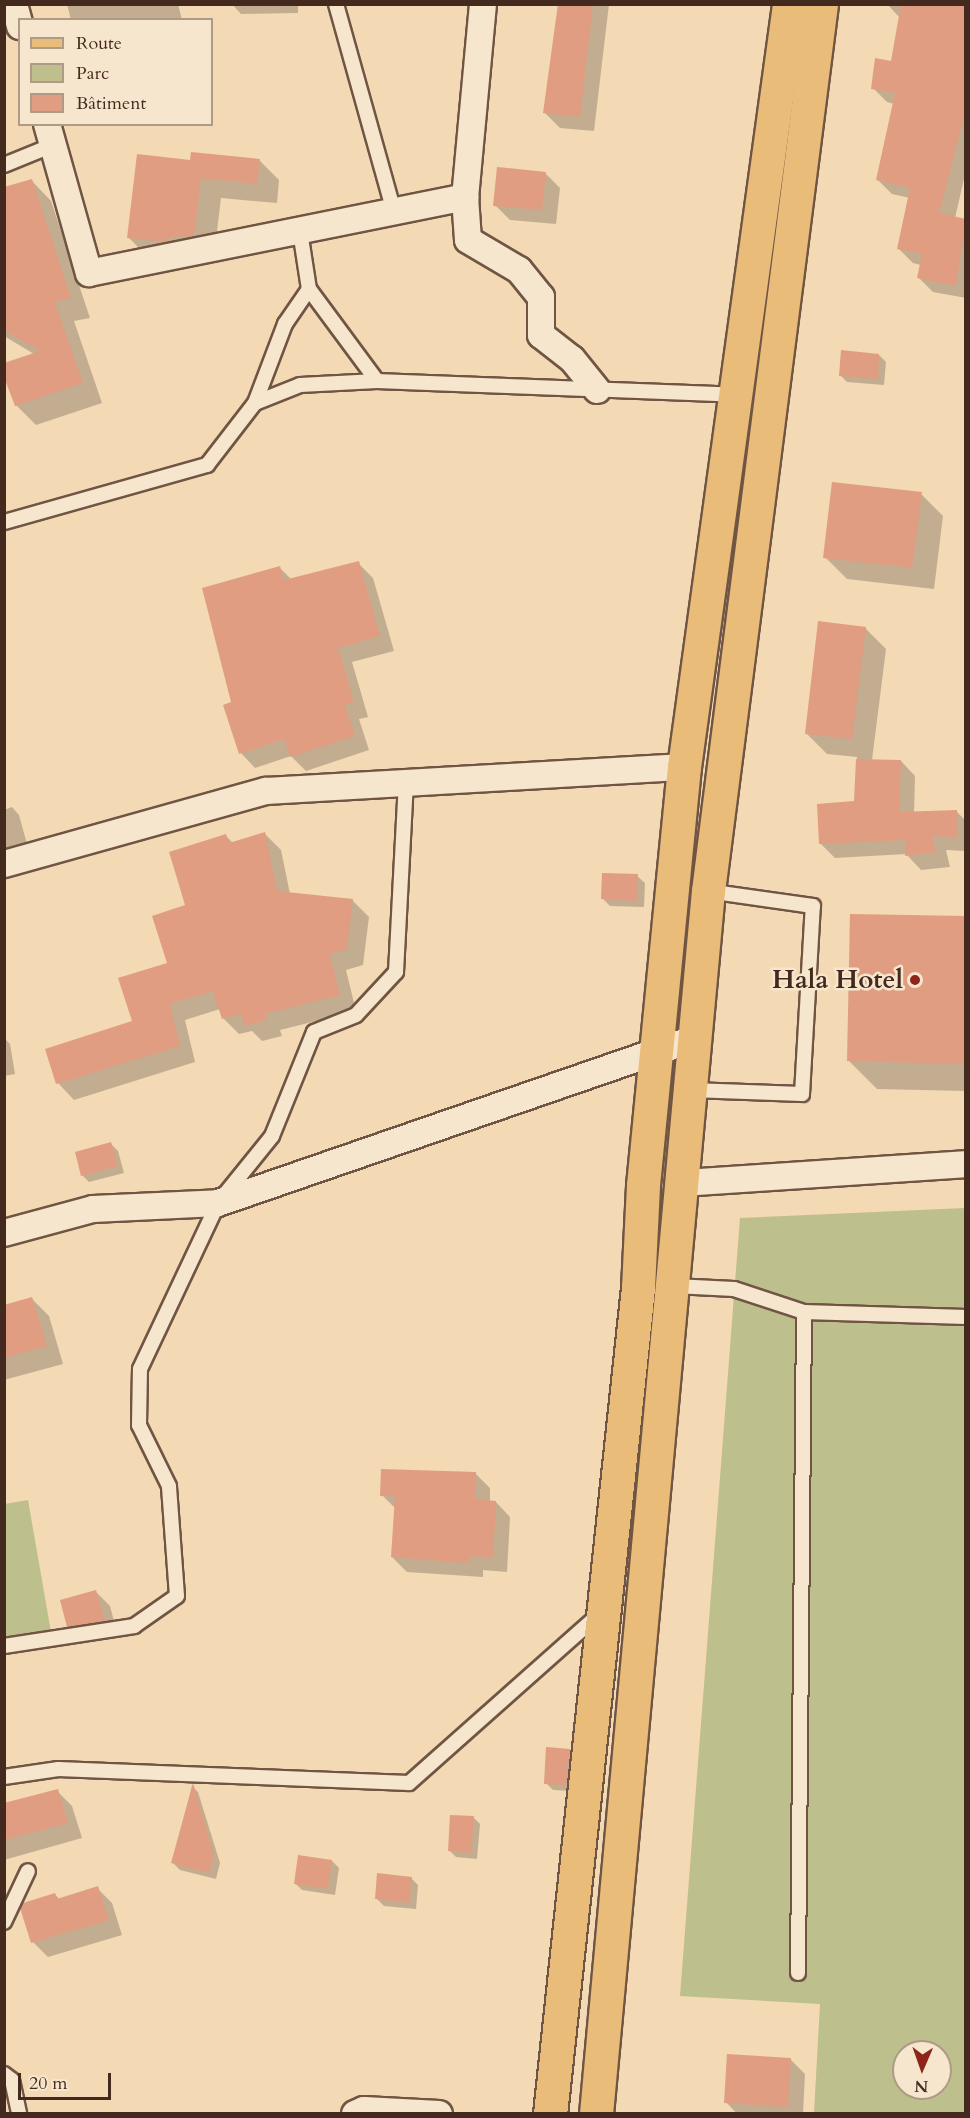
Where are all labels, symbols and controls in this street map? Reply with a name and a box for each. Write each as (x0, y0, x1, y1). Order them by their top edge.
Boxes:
legend (18, 18, 213, 126)
text: Route (76, 31, 122, 56)
text: Parc (76, 61, 109, 86)
text: Bâtiment (76, 91, 146, 116)
place label: Hala Hotel (772, 964, 903, 996)
marker: Hala Hotel (908, 973, 922, 987)
north arrow (892, 2040, 952, 2100)
scale bar (21, 2061, 114, 2099)
text: 20 m (29, 2071, 68, 2096)
text: N (914, 2075, 929, 2097)

